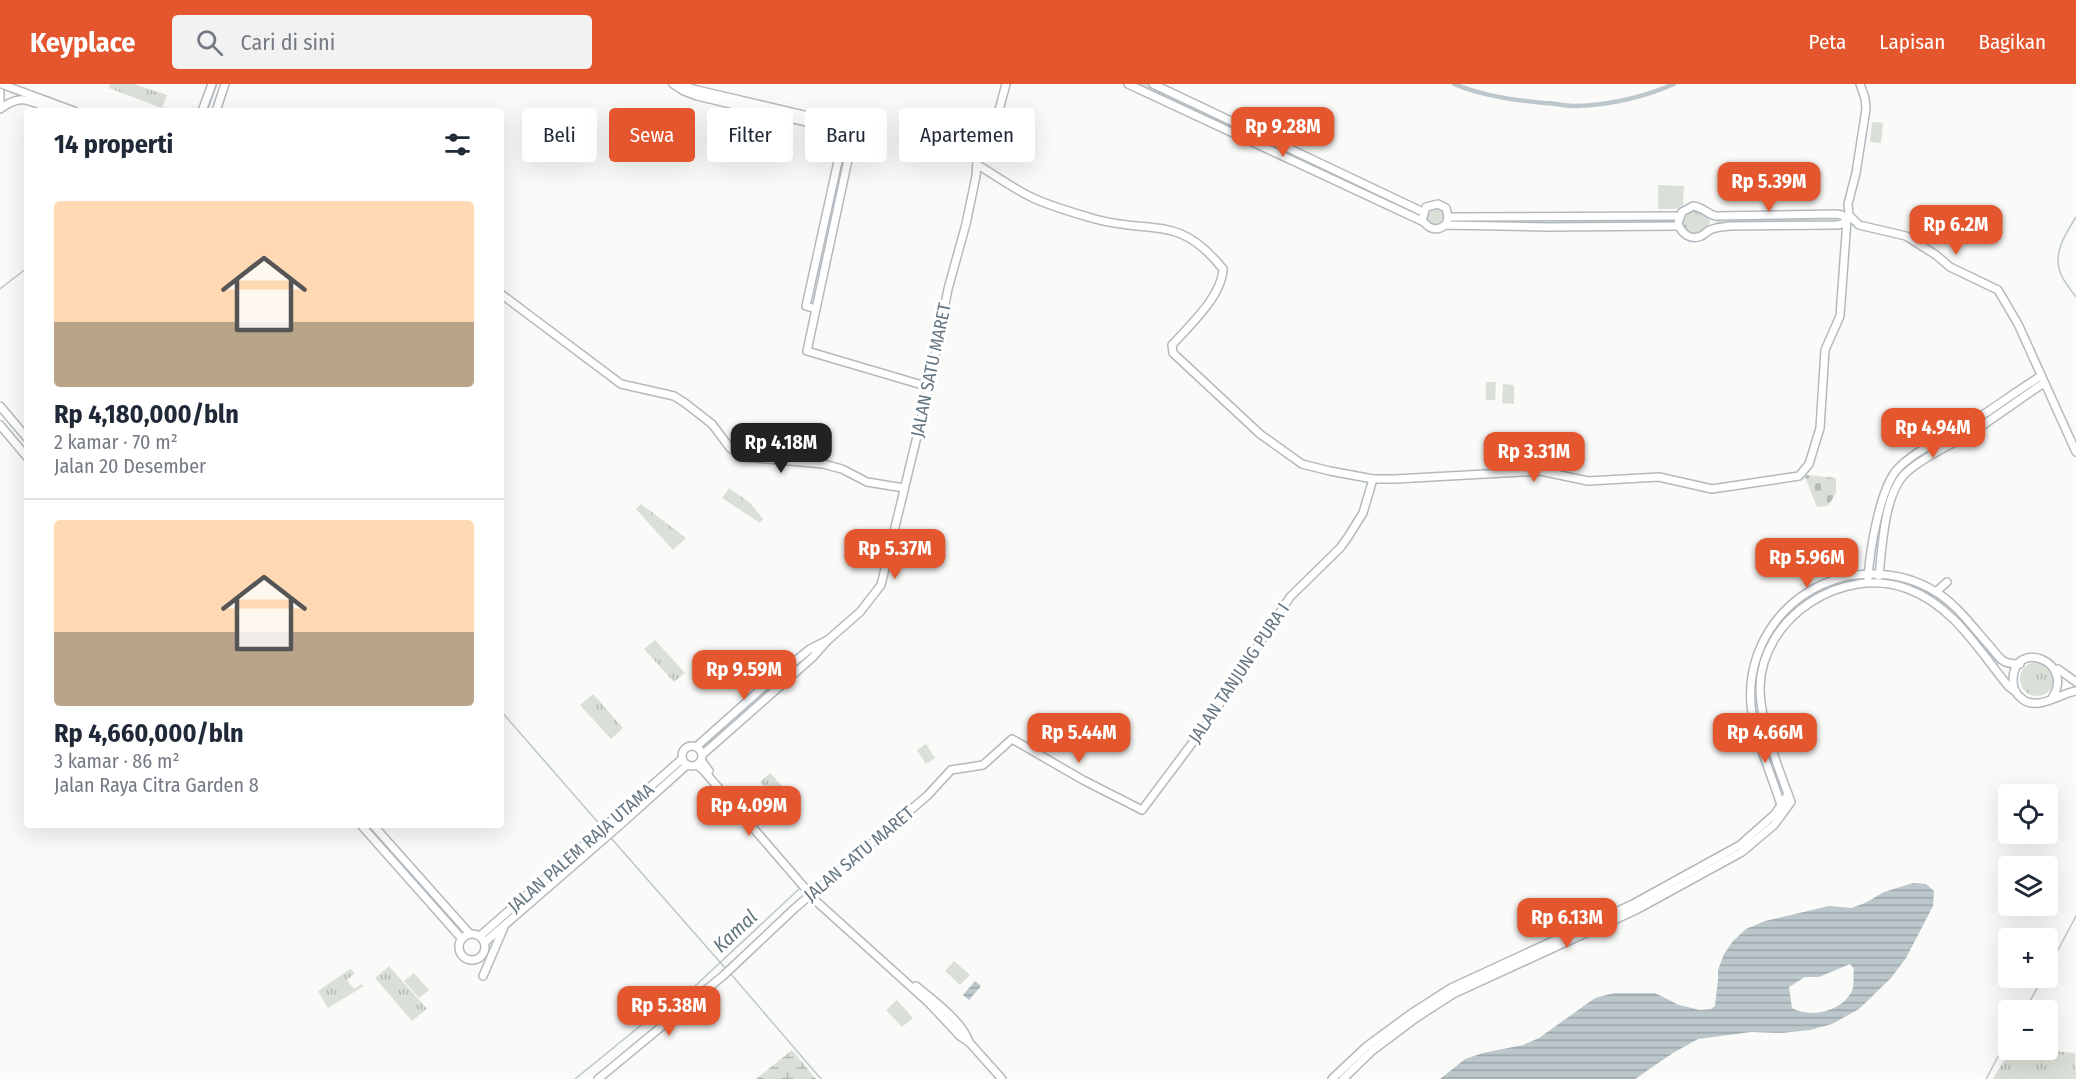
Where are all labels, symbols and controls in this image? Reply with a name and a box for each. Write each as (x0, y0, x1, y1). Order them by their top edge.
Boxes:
search box (172, 15, 592, 69)
text: Keyplace (30, 26, 136, 59)
icon: search (193, 26, 226, 59)
text: Cari di sini (241, 29, 335, 56)
text: Peta (1809, 29, 1846, 55)
text: Lapisan (1879, 29, 1945, 55)
text: Bagikan (1978, 29, 2046, 55)
pin: Rp 9.28M (1221, 107, 1345, 158)
chip: Beli (522, 108, 597, 162)
chip: Sewa (609, 108, 695, 162)
chip: Filter (707, 108, 793, 162)
chip: Baru (805, 108, 887, 162)
chip: Apartemen (899, 108, 1035, 162)
text: Rp 9.28M (1245, 114, 1321, 138)
icon: filters (441, 128, 474, 161)
text: 14 properti (54, 129, 173, 160)
pin: Rp 5.39M (1707, 162, 1831, 213)
text: Rp 5.39M (1732, 169, 1807, 193)
pin: Rp 6.2M (1901, 205, 2011, 256)
text: Rp 6.2M (1924, 212, 1988, 236)
icon: home (210, 240, 318, 348)
street label: JALAN SATU MARET (906, 300, 956, 439)
text: Rp 4,180,000/bln (54, 399, 239, 430)
pin: Rp 4.94M (1871, 408, 1995, 459)
text: Rp 4.94M (1895, 415, 1971, 439)
pin: Rp 4.18M (719, 423, 843, 474)
text: 2 kamar · 70 m² (54, 430, 178, 454)
text: Rp 4.18M (745, 430, 817, 454)
pin: Rp 3.31M (1472, 432, 1596, 483)
text: Rp 3.31M (1498, 439, 1570, 463)
text: Jalan 20 Desember (54, 454, 206, 478)
pin: Rp 5.37M (833, 529, 957, 580)
text: Rp 5.37M (858, 536, 932, 560)
pin: Rp 5.96M (1745, 538, 1869, 589)
text: Rp 5.96M (1769, 545, 1845, 569)
icon: home (210, 559, 318, 667)
street label: JALAN TANJUNG PURA I (1184, 599, 1294, 747)
pin: Rp 9.59M (682, 650, 806, 701)
text: Rp 9.59M (706, 657, 782, 681)
pin: Rp 5.44M (1017, 713, 1141, 764)
pin: Rp 4.66M (1703, 713, 1827, 764)
text: Rp 4,660,000/bln (54, 718, 244, 749)
text: Rp 5.44M (1041, 720, 1117, 744)
text: Rp 4.66M (1727, 720, 1803, 744)
text: 3 kamar · 86 m² (54, 749, 179, 773)
text: Jalan Raya Citra Garden 8 (54, 773, 259, 797)
street label: JALAN PALEM RAJA UTAMA (504, 778, 659, 917)
map controls (1998, 784, 2058, 1060)
button: locate (1998, 784, 2058, 844)
pin: Rp 4.09M (687, 786, 811, 837)
text: Rp 4.09M (711, 793, 787, 817)
street label: JALAN SATU MARET (800, 801, 919, 906)
button: layers (1998, 856, 2058, 916)
pin: Rp 6.13M (1505, 898, 1629, 949)
water label: Kamal (708, 905, 762, 957)
text: Rp 6.13M (1531, 905, 1603, 929)
button: + (1998, 928, 2058, 988)
pin: Rp 5.38M (607, 986, 731, 1037)
text: Rp 5.38M (631, 993, 707, 1017)
button: − (1998, 1000, 2058, 1060)

